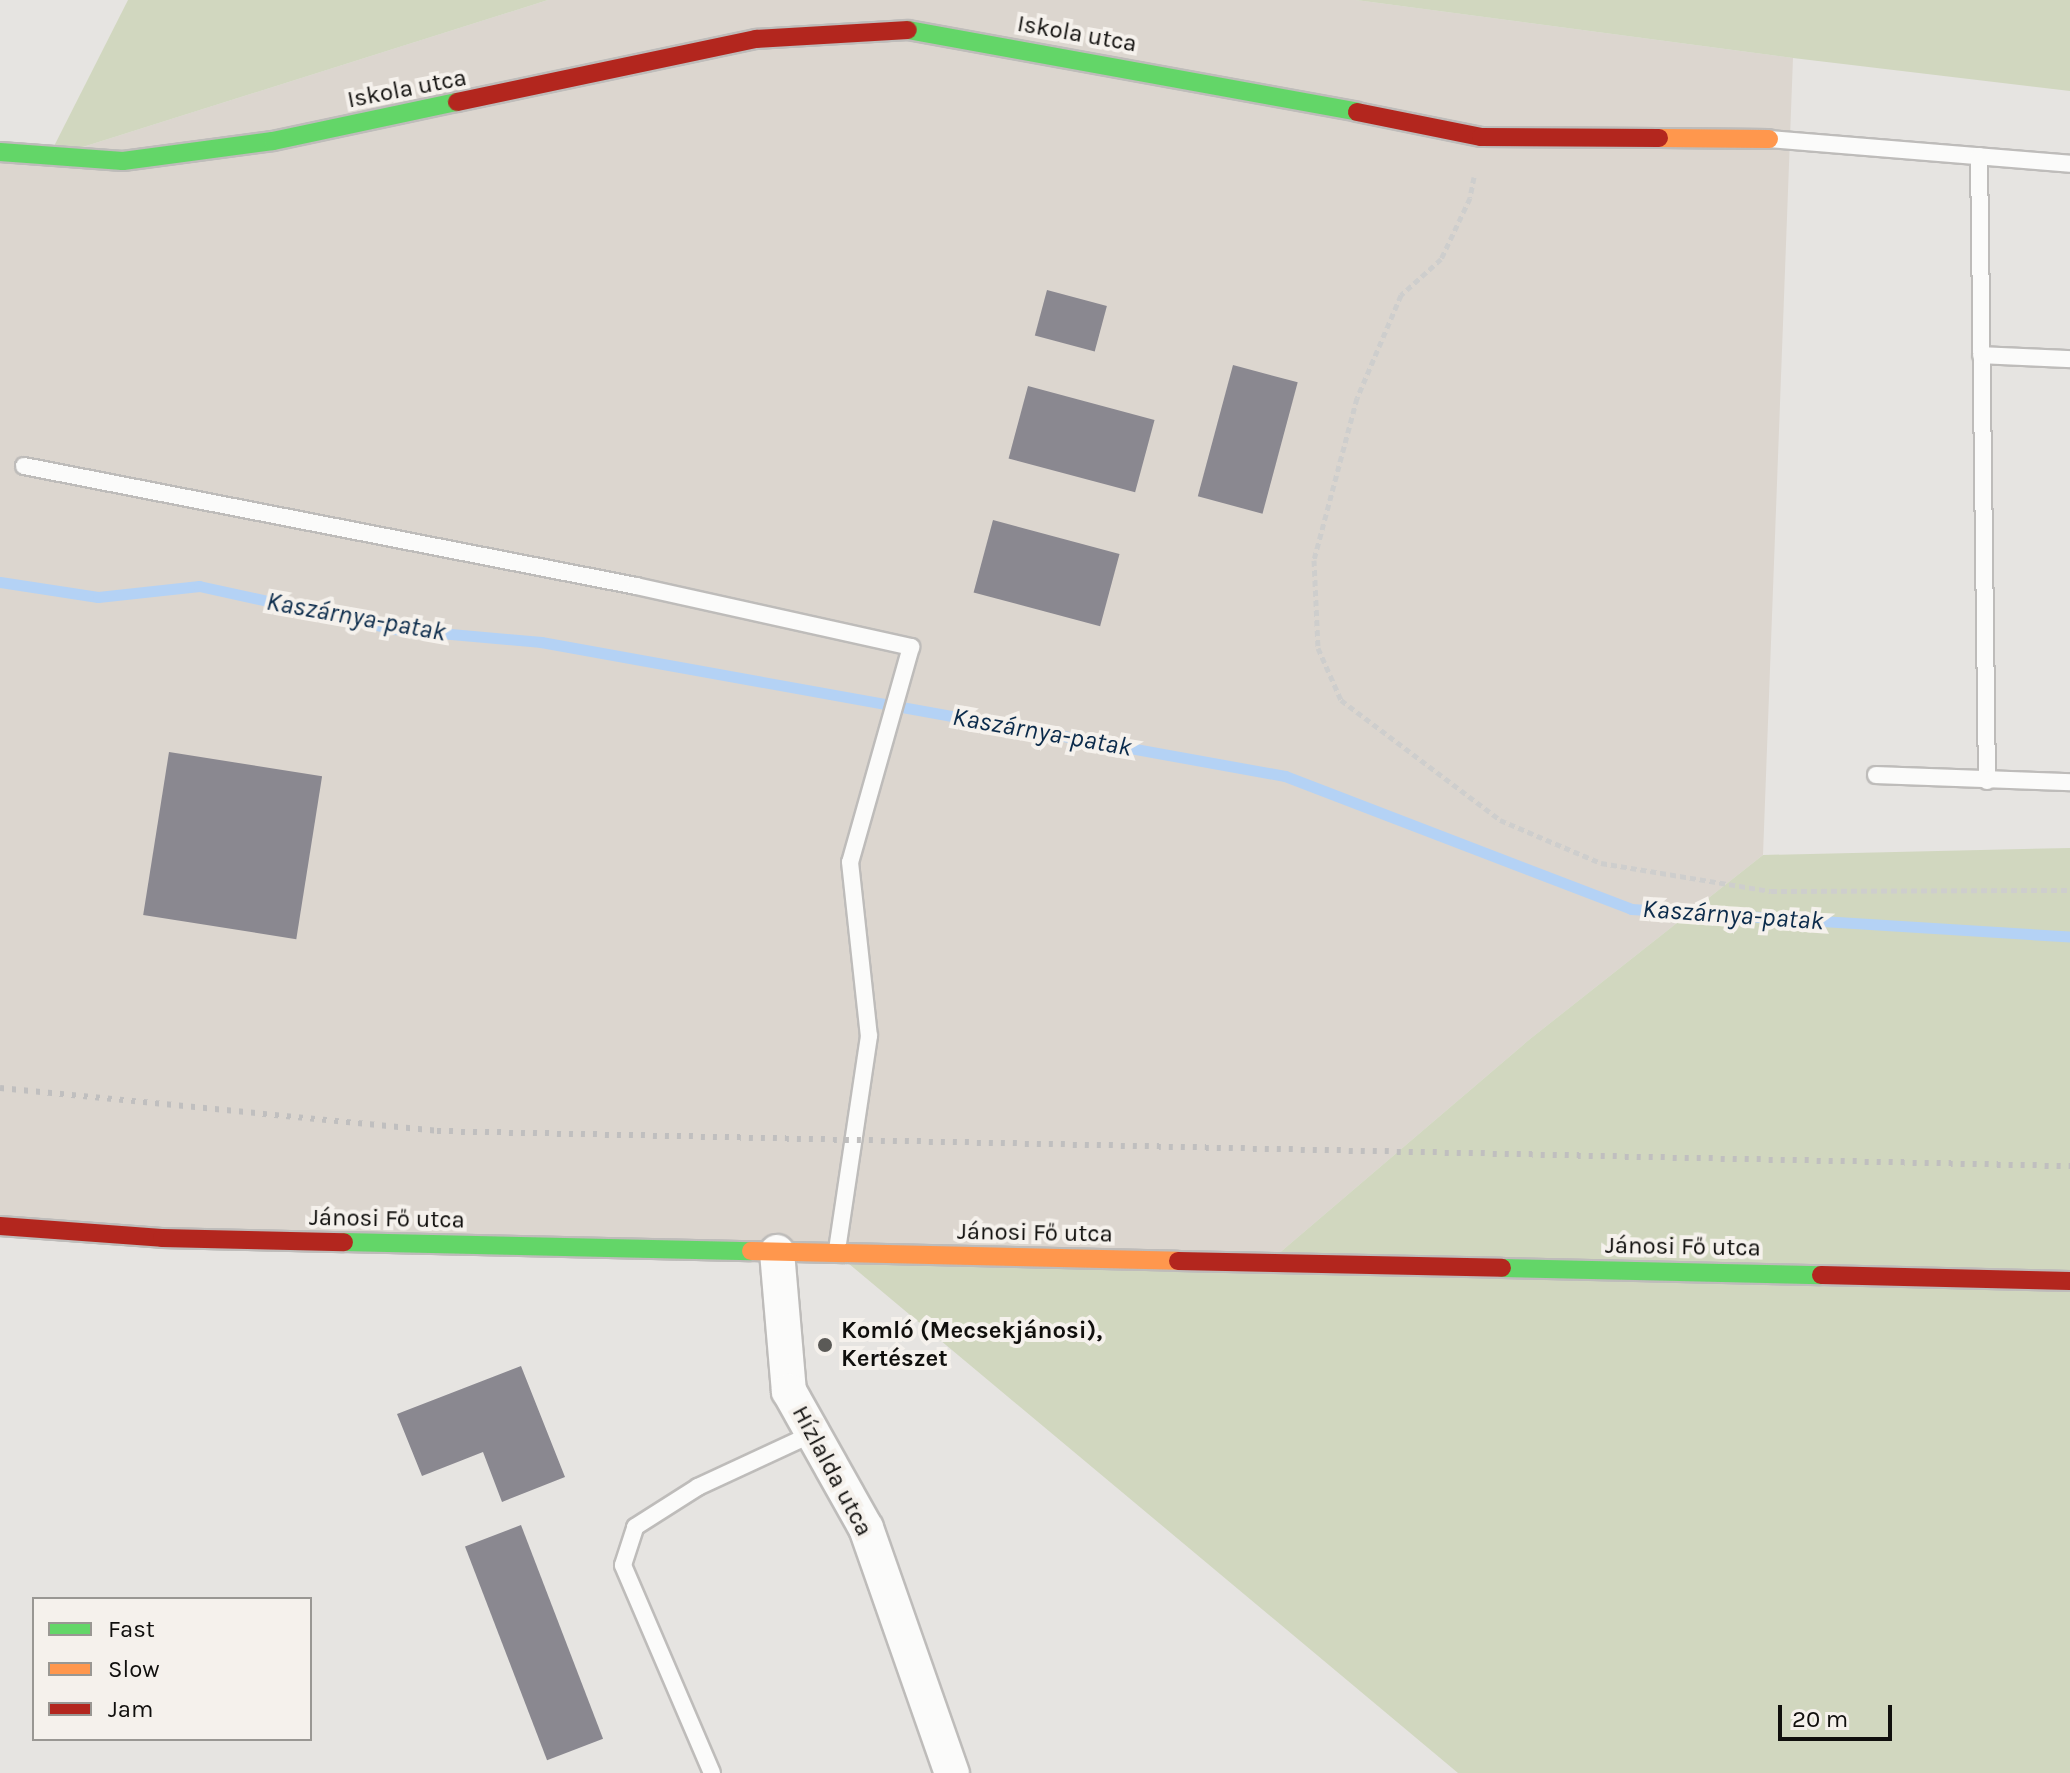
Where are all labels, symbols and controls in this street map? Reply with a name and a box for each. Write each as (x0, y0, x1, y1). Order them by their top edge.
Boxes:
street label: Iskola utca (1015, 9, 1139, 59)
street label: Iskola utca (345, 63, 469, 115)
water label: Kaszárnya-patak (264, 586, 448, 648)
water label: Kaszárnya-patak (950, 701, 1134, 763)
water label: Kaszárnya-patak (1641, 893, 1825, 937)
street label: Jánosi Fő utca (309, 1203, 465, 1235)
street label: Jánosi Fő utca (957, 1217, 1113, 1249)
street label: Jánosi Fő utca (1605, 1231, 1761, 1263)
place label: Komló (Mecsekjánosi), Kertészet (841, 1317, 1102, 1373)
marker: Komló (Mecsekjánosi), Kertészet (816, 1336, 834, 1354)
street label: Hízlalda utca (786, 1401, 878, 1541)
legend (32, 1597, 312, 1741)
text: Fast (108, 1615, 155, 1643)
text: Slow (108, 1655, 160, 1683)
scale bar (1782, 1689, 1896, 1739)
text: Jam (108, 1695, 153, 1723)
text: 20 m (1792, 1705, 1848, 1733)

